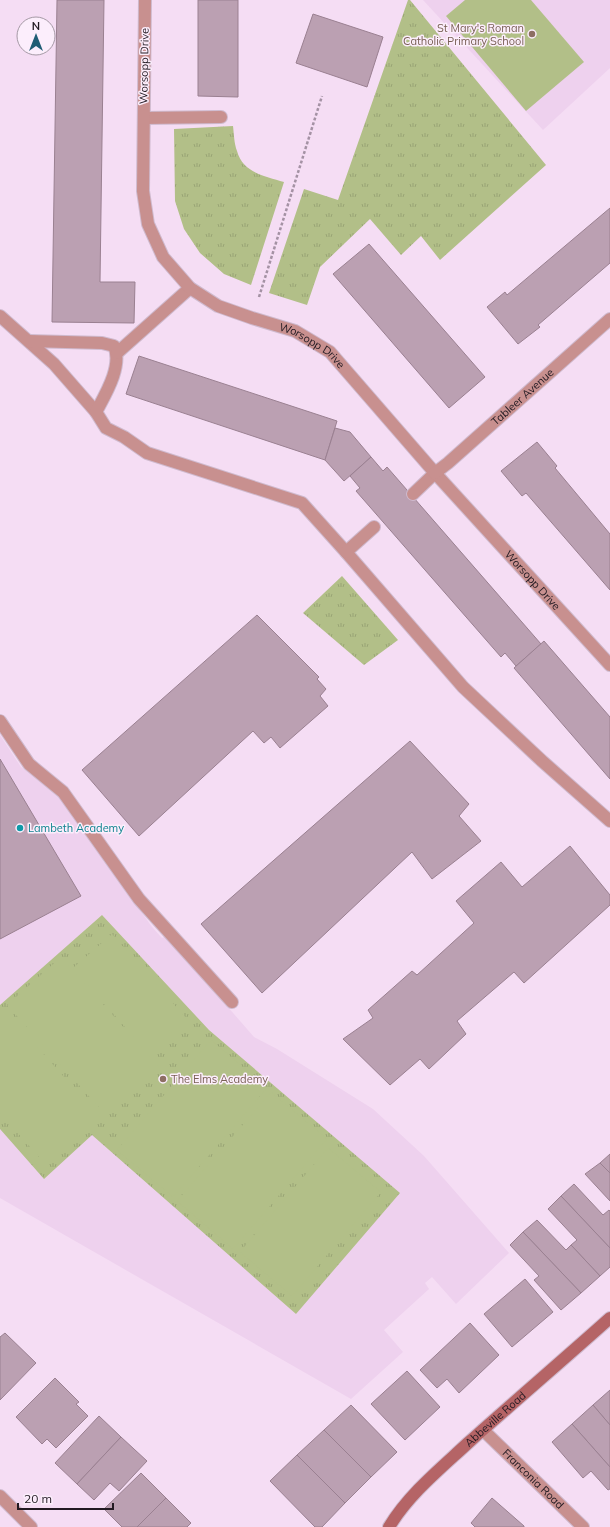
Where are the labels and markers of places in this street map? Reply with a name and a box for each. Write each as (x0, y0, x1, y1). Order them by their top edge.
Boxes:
place label: St Mary's Roman Catholic Primary School (403, 21, 524, 48)
marker: St Mary's Roman Catholic Primary School (527, 29, 537, 39)
place label: Lambeth Academy (28, 821, 124, 835)
marker: Lambeth Academy (15, 823, 25, 833)
place label: The Elms Academy (171, 1072, 268, 1086)
marker: The Elms Academy (158, 1074, 168, 1084)

